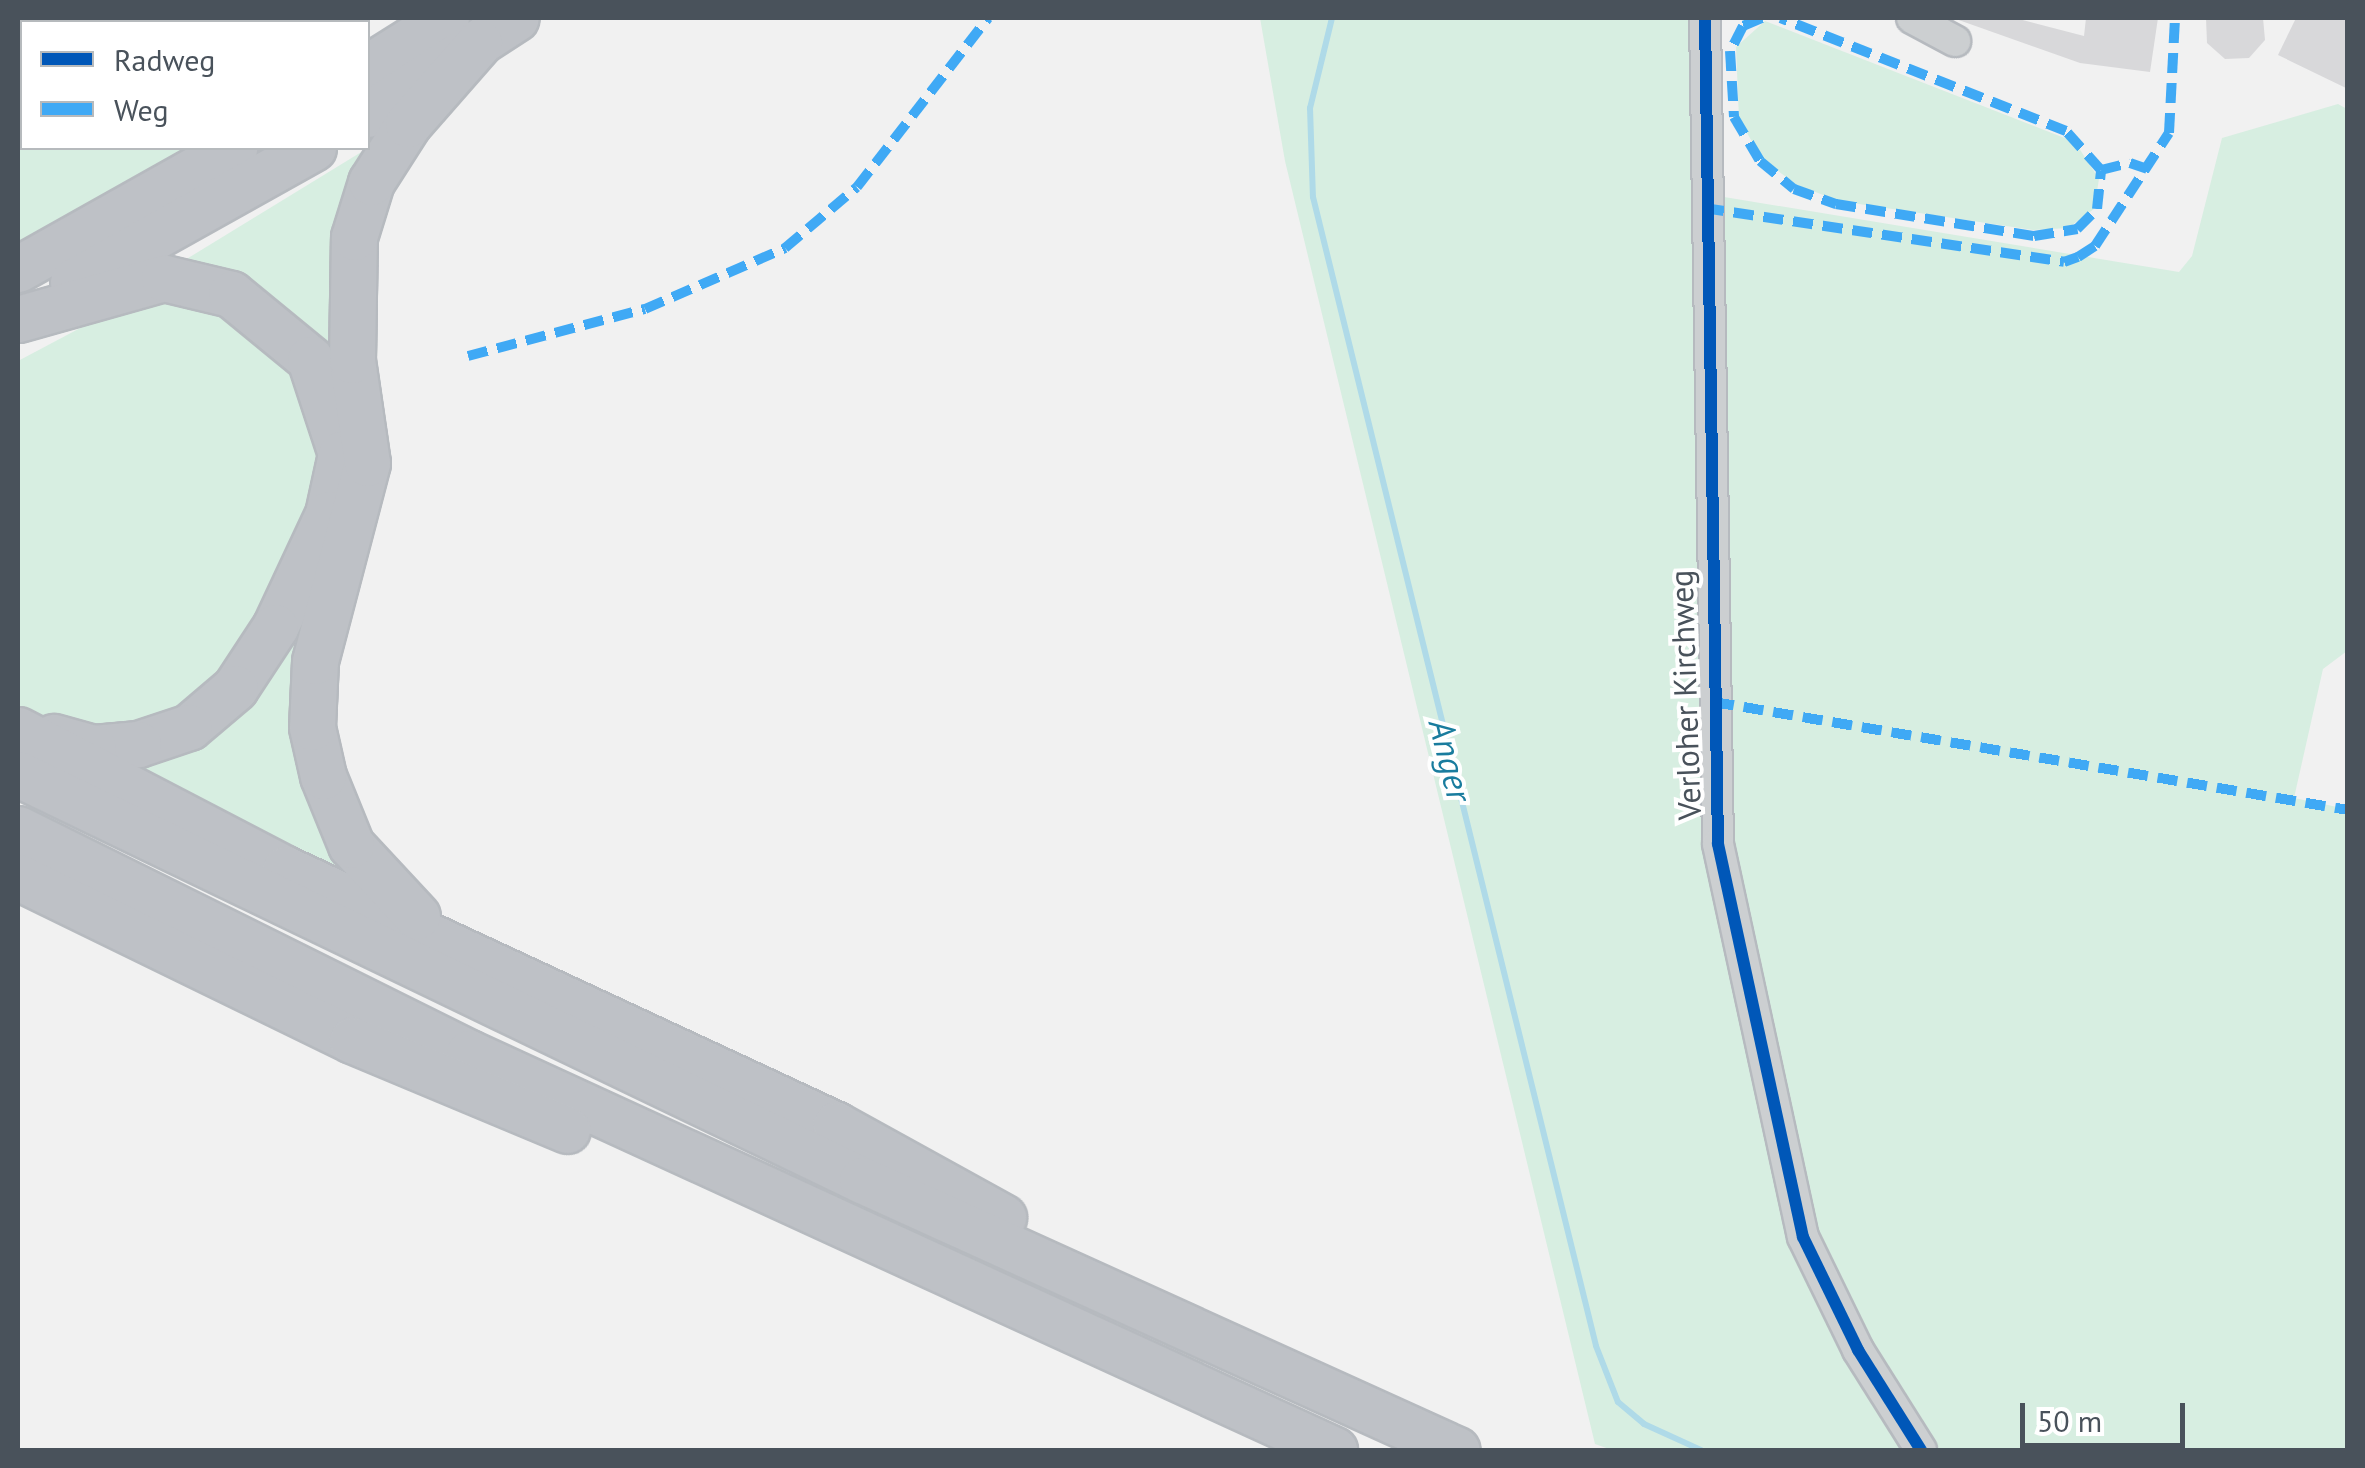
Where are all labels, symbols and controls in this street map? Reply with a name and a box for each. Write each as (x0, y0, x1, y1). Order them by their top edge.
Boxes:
legend (20, 20, 370, 150)
text: Radweg (114, 40, 215, 79)
text: Weg (114, 90, 169, 129)
street label: Verloher Kirchweg (1661, 569, 1709, 821)
water label: Anger (1421, 715, 1481, 805)
scale bar (2025, 1383, 2190, 1445)
text: 50 m (2037, 1401, 2102, 1440)

